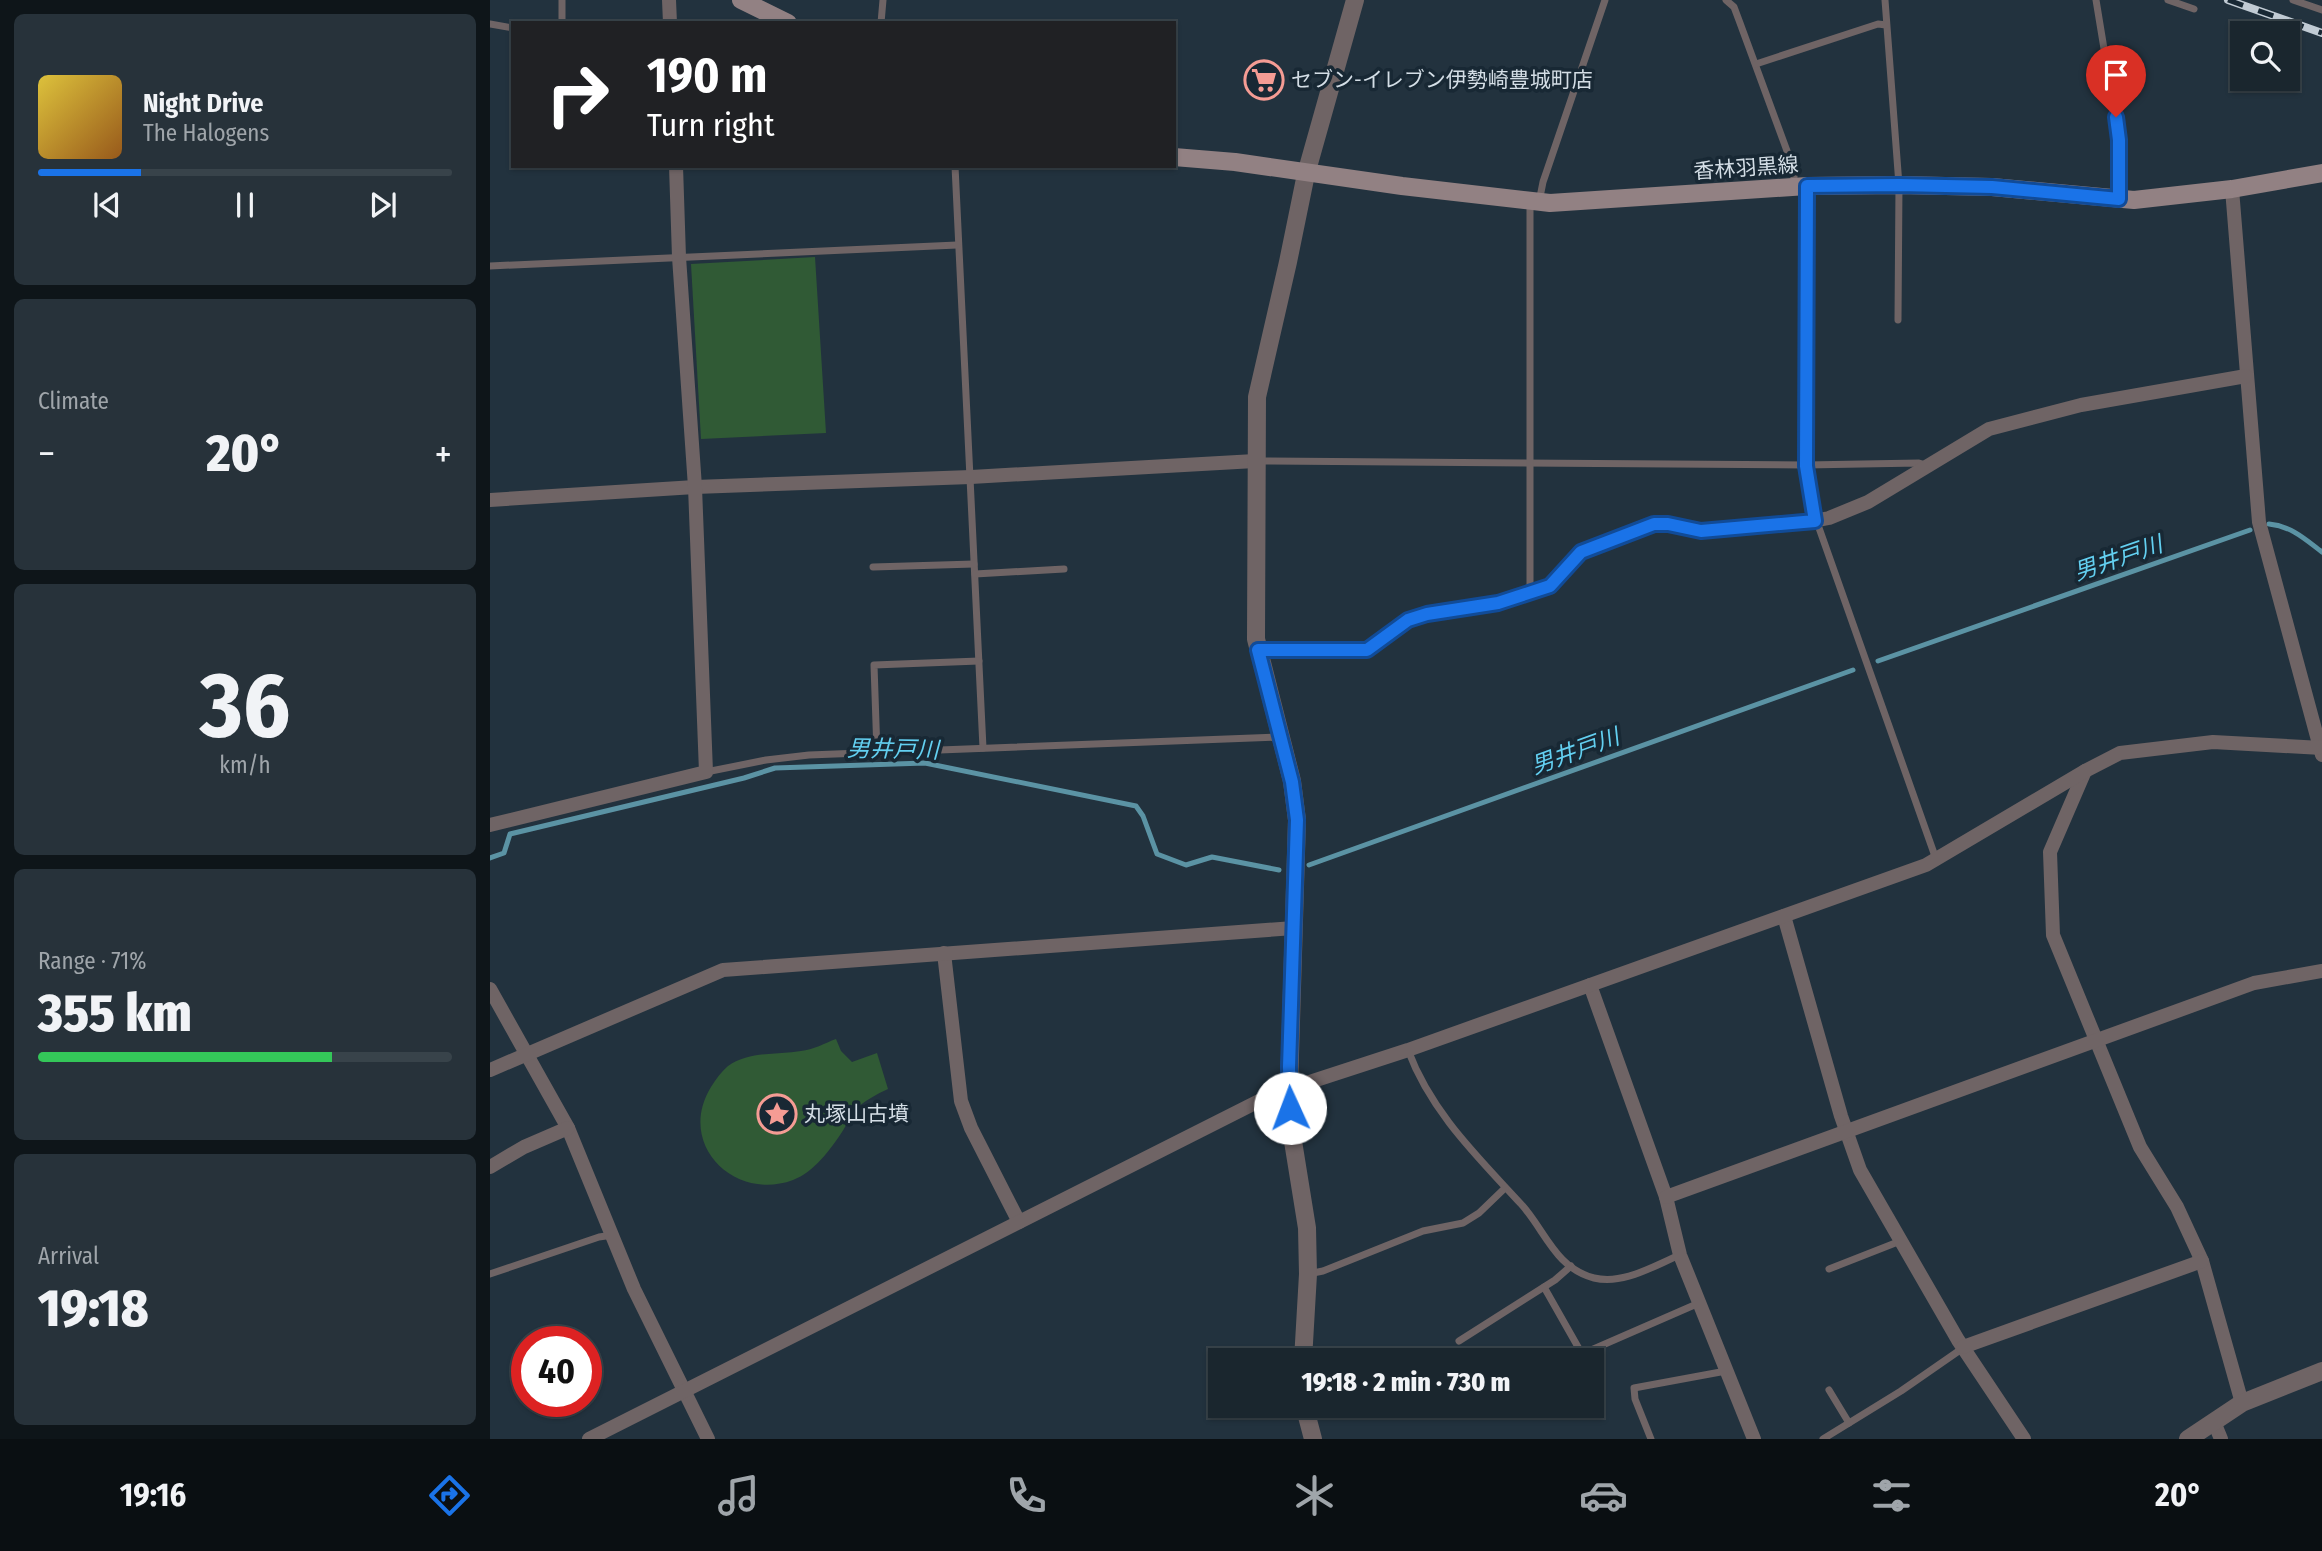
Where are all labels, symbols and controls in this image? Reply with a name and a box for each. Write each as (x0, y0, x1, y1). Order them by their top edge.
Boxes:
map controls (2230, 21, 2300, 91)
button: search (2230, 21, 2300, 91)
pin (2086, 45, 2146, 117)
text: 190 m (647, 46, 767, 105)
icon: right (532, 49, 623, 140)
icon: arrive (2097, 56, 2135, 94)
supermarket icon: セブン-イレブン伊勢崎豊城町店 (1243, 59, 1285, 101)
place label: セブン-イレブン伊勢崎豊城町店 (1291, 67, 1593, 93)
text: Night Drive (143, 88, 263, 119)
text: Turn right (647, 106, 774, 144)
text: The Halogens (143, 119, 269, 147)
street label: 香林羽黒線 (1693, 151, 1799, 185)
icon: previous (88, 186, 126, 224)
icon: pause (226, 186, 264, 224)
icon: next (364, 186, 402, 224)
text: Climate (38, 387, 109, 415)
text: 20° (206, 422, 284, 485)
text: − (38, 431, 55, 477)
text: + (435, 431, 452, 477)
water label: 男井戸川 (2070, 529, 2169, 586)
text: 36 (200, 651, 290, 760)
water label: 男井戸川 (1527, 721, 1626, 780)
water label: 男井戸川 (847, 734, 942, 764)
text: km/h (219, 751, 271, 779)
text: Range · 71% (38, 947, 146, 975)
text: 355 km (38, 982, 192, 1045)
position arrow (1253, 1071, 1327, 1145)
place icon: 丸塚山古墳 (756, 1093, 798, 1135)
place label: 丸塚山古墳 (804, 1101, 909, 1127)
text: Arrival (38, 1242, 99, 1270)
text: 19:18 (38, 1277, 149, 1340)
speed limit sign: 40 (511, 1326, 602, 1417)
text: 19:18 · 2 min · 730 m (1302, 1367, 1510, 1398)
icon: directions (425, 1471, 474, 1520)
icon: music (714, 1471, 763, 1520)
icon: phone (1002, 1471, 1051, 1520)
icon: climate (1290, 1471, 1339, 1520)
icon: car (1579, 1471, 1628, 1520)
icon: filters (1867, 1471, 1916, 1520)
text: 19:16 (120, 1476, 186, 1514)
text: 20° (2155, 1476, 2202, 1514)

